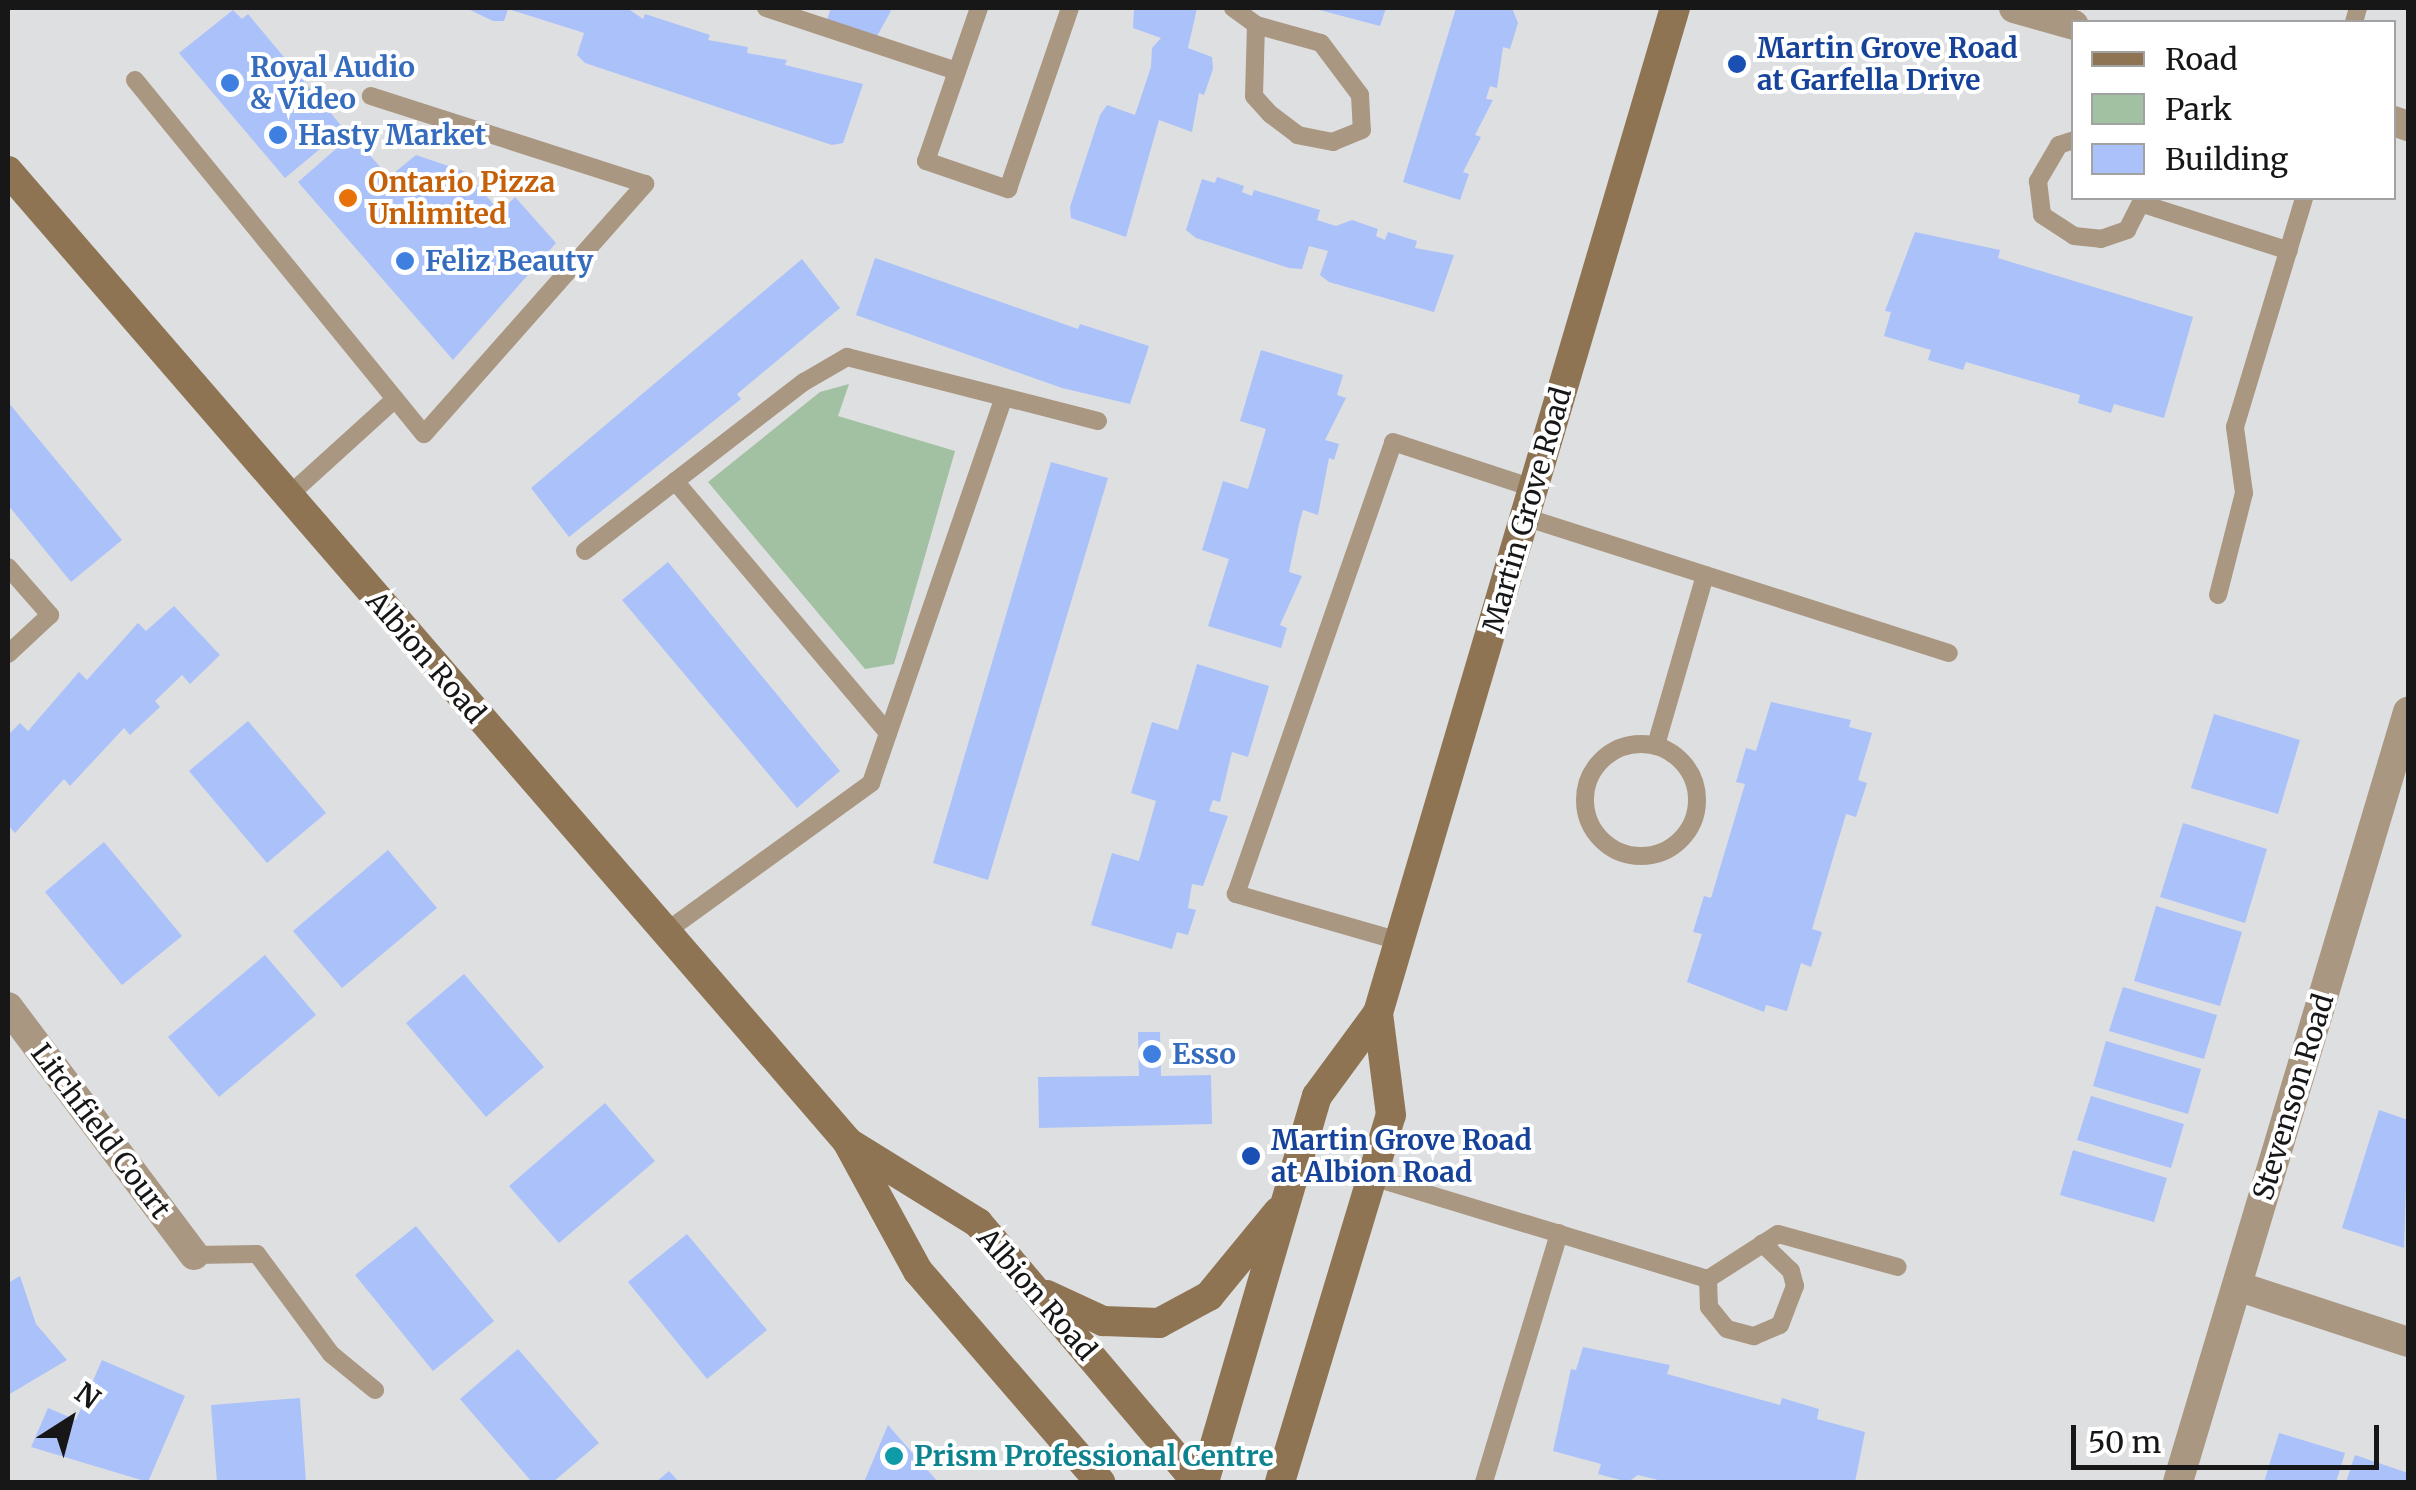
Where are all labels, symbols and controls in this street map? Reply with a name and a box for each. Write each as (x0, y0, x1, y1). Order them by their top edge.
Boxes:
legend (2071, 20, 2396, 200)
place label: Martin Grove Road at Garfella Drive (1757, 31, 2018, 97)
text: Road (2165, 40, 2238, 78)
place label: Royal Audio & Video (250, 50, 415, 116)
marker: Martin Grove Road at Garfella Drive (1726, 53, 1748, 75)
marker: Royal Audio & Video (219, 72, 241, 94)
text: Park (2165, 90, 2232, 128)
place label: Hasty Market (298, 118, 486, 152)
marker: Hasty Market (267, 124, 289, 146)
text: Building (2165, 140, 2288, 178)
place label: Ontario Pizza Unlimited (368, 165, 555, 231)
marker: Ontario Pizza Unlimited (337, 187, 359, 209)
place label: Feliz Beauty (425, 244, 593, 278)
marker: Feliz Beauty (394, 250, 416, 272)
street label: Martin Grove Road (1476, 383, 1578, 637)
street label: Albion Road (360, 584, 492, 730)
street label: Stevenson Road (2246, 990, 2340, 1204)
street label: Litchfield Court (24, 1037, 178, 1225)
place label: Esso (1172, 1037, 1236, 1071)
marker: Esso (1141, 1043, 1163, 1065)
place label: Martin Grove Road at Albion Road (1271, 1123, 1532, 1189)
marker: Martin Grove Road at Albion Road (1240, 1145, 1262, 1167)
street label: Albion Road (971, 1221, 1103, 1367)
north arrow (20, 1370, 120, 1470)
text: N (68, 1375, 107, 1417)
scale bar (2076, 1405, 2384, 1467)
text: 50 m (2088, 1423, 2161, 1461)
place label: Prism Professional Centre (914, 1439, 1274, 1473)
marker: Prism Professional Centre (883, 1445, 905, 1467)

